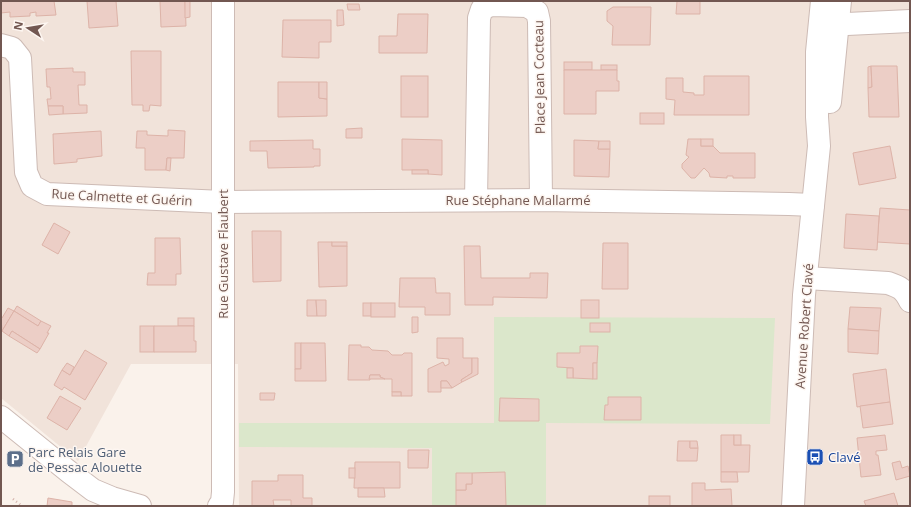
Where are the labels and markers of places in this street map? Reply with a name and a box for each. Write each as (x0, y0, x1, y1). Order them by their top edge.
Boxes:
place label: Parc Relais Gare de Pessac Alouette (28, 443, 142, 476)
bus stop icon: Clavé (805, 447, 825, 467)
place label: Clavé (828, 448, 861, 466)
parking icon: Parc Relais Gare de Pessac Alouette (5, 449, 25, 469)

